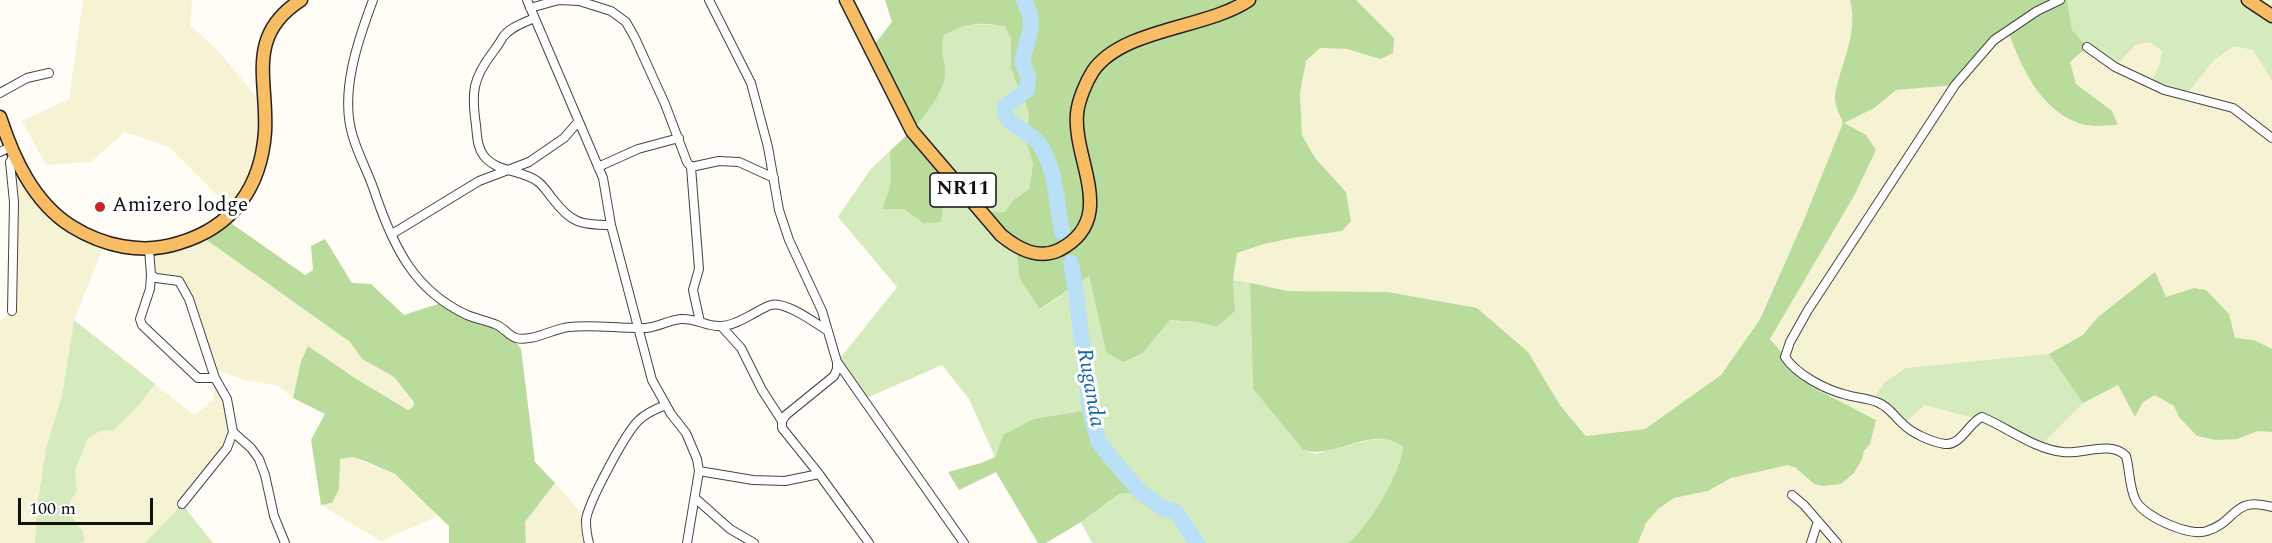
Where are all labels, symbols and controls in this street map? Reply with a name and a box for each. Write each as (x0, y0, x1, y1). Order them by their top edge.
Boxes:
road number: NR11 (930, 173, 996, 207)
place label: Amizero lodge (112, 194, 248, 220)
marker: Amizero lodge (93, 200, 107, 214)
water label: Ruganda (1069, 347, 1109, 429)
scale bar (21, 486, 156, 524)
text: 100 m (29, 495, 76, 522)

